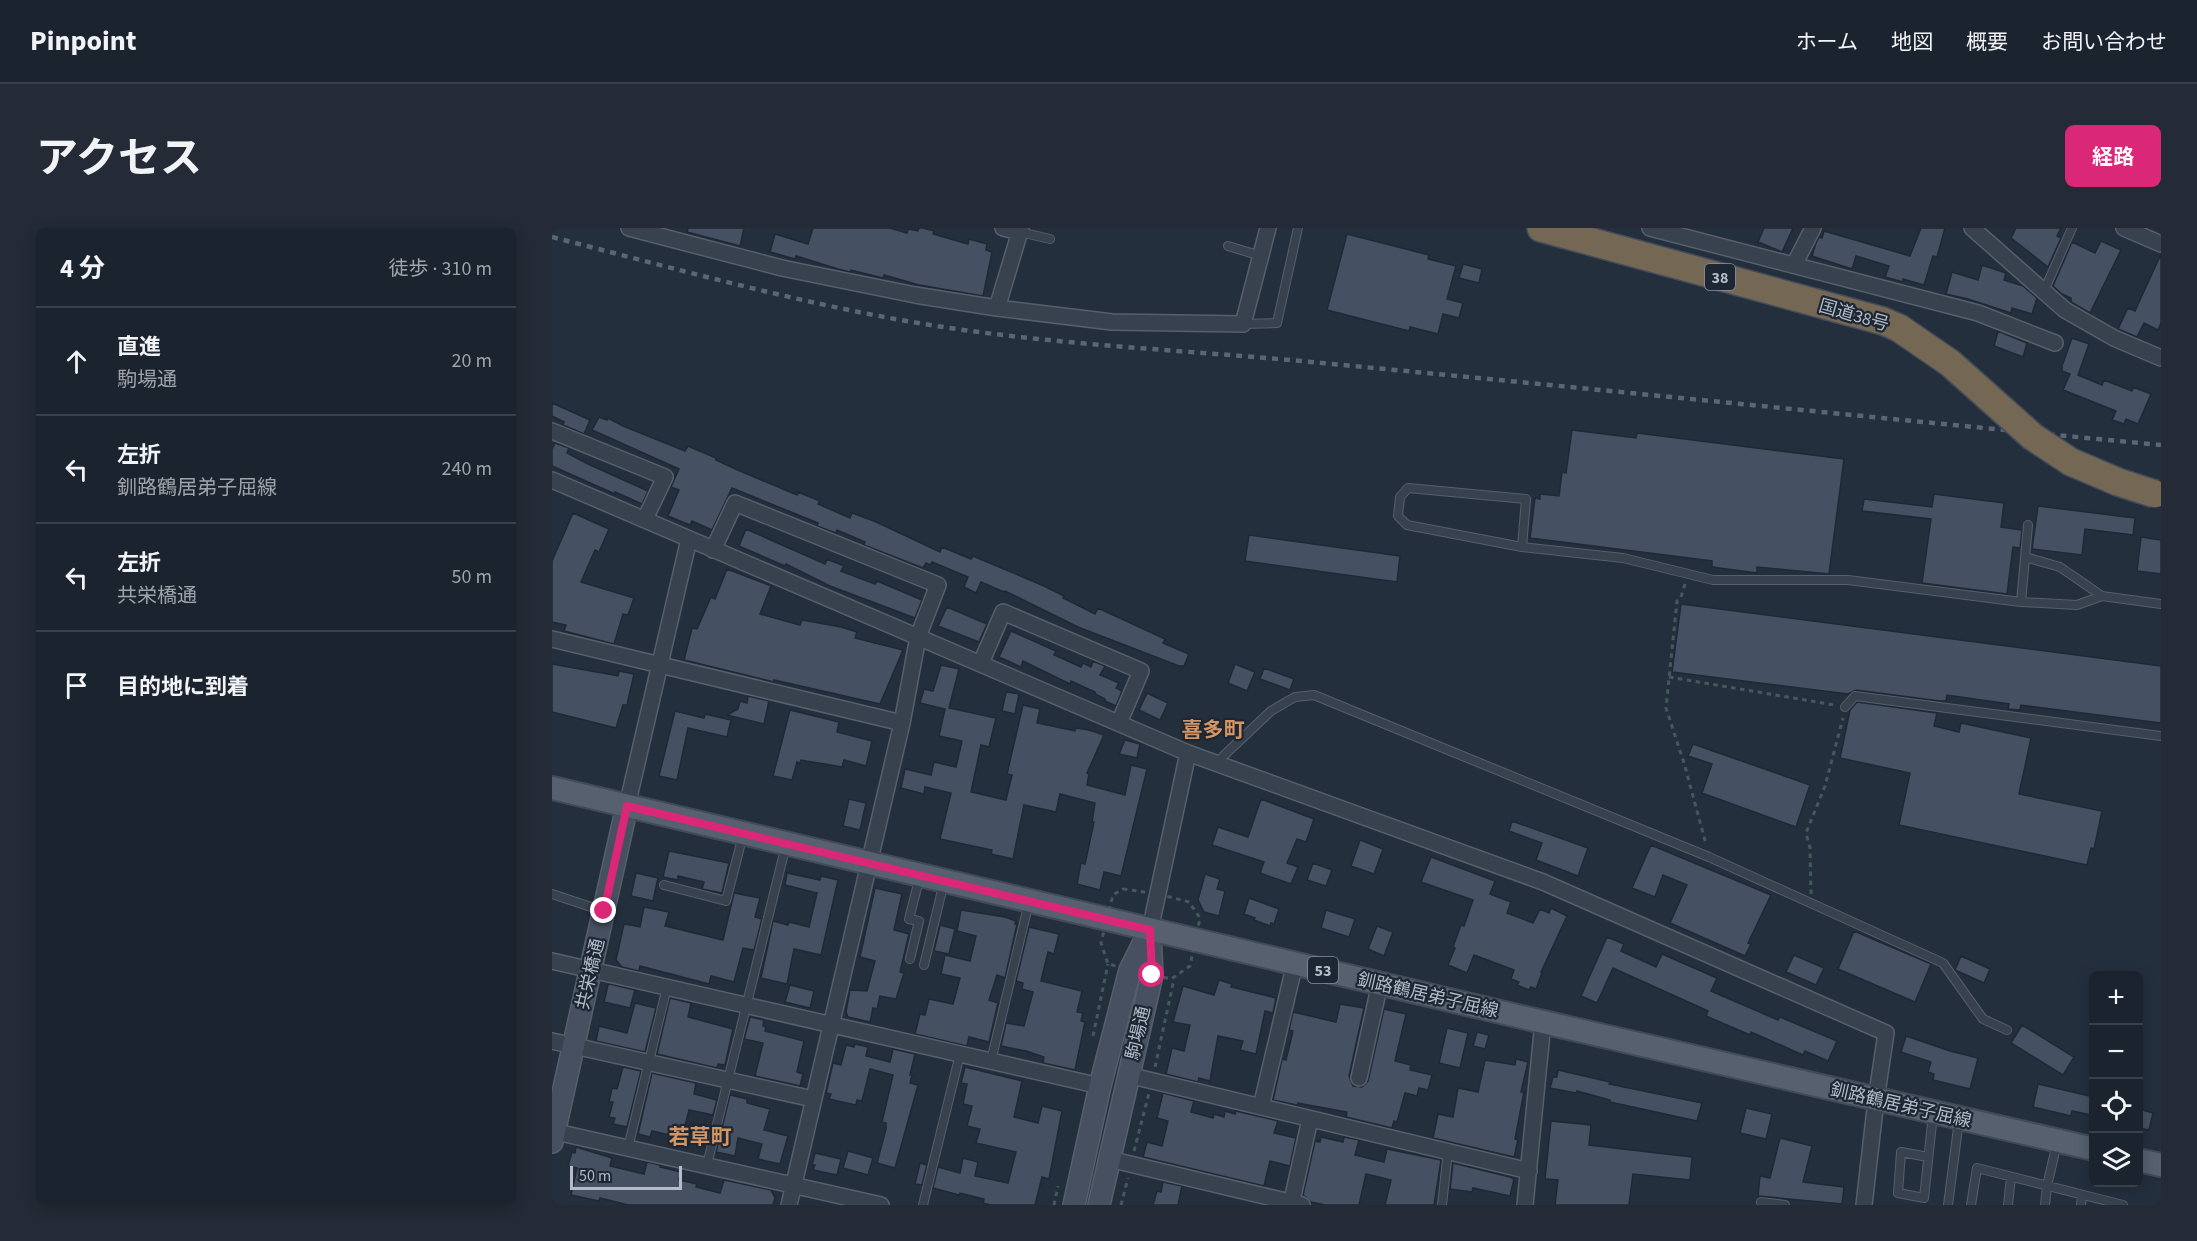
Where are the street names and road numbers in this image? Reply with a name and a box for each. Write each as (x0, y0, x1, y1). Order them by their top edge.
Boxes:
road number: 38 (1705, 264, 1735, 290)
street label: 国道38号 (1816, 294, 1892, 337)
street label: 共栄橋通 (570, 936, 611, 1012)
road number: 53 (1308, 957, 1338, 983)
street label: 釧路鶴居弟子屈線 (1355, 967, 1501, 1024)
street label: 駒場通 (1120, 1004, 1157, 1062)
street label: 釧路鶴居弟子屈線 (1828, 1077, 1974, 1134)

